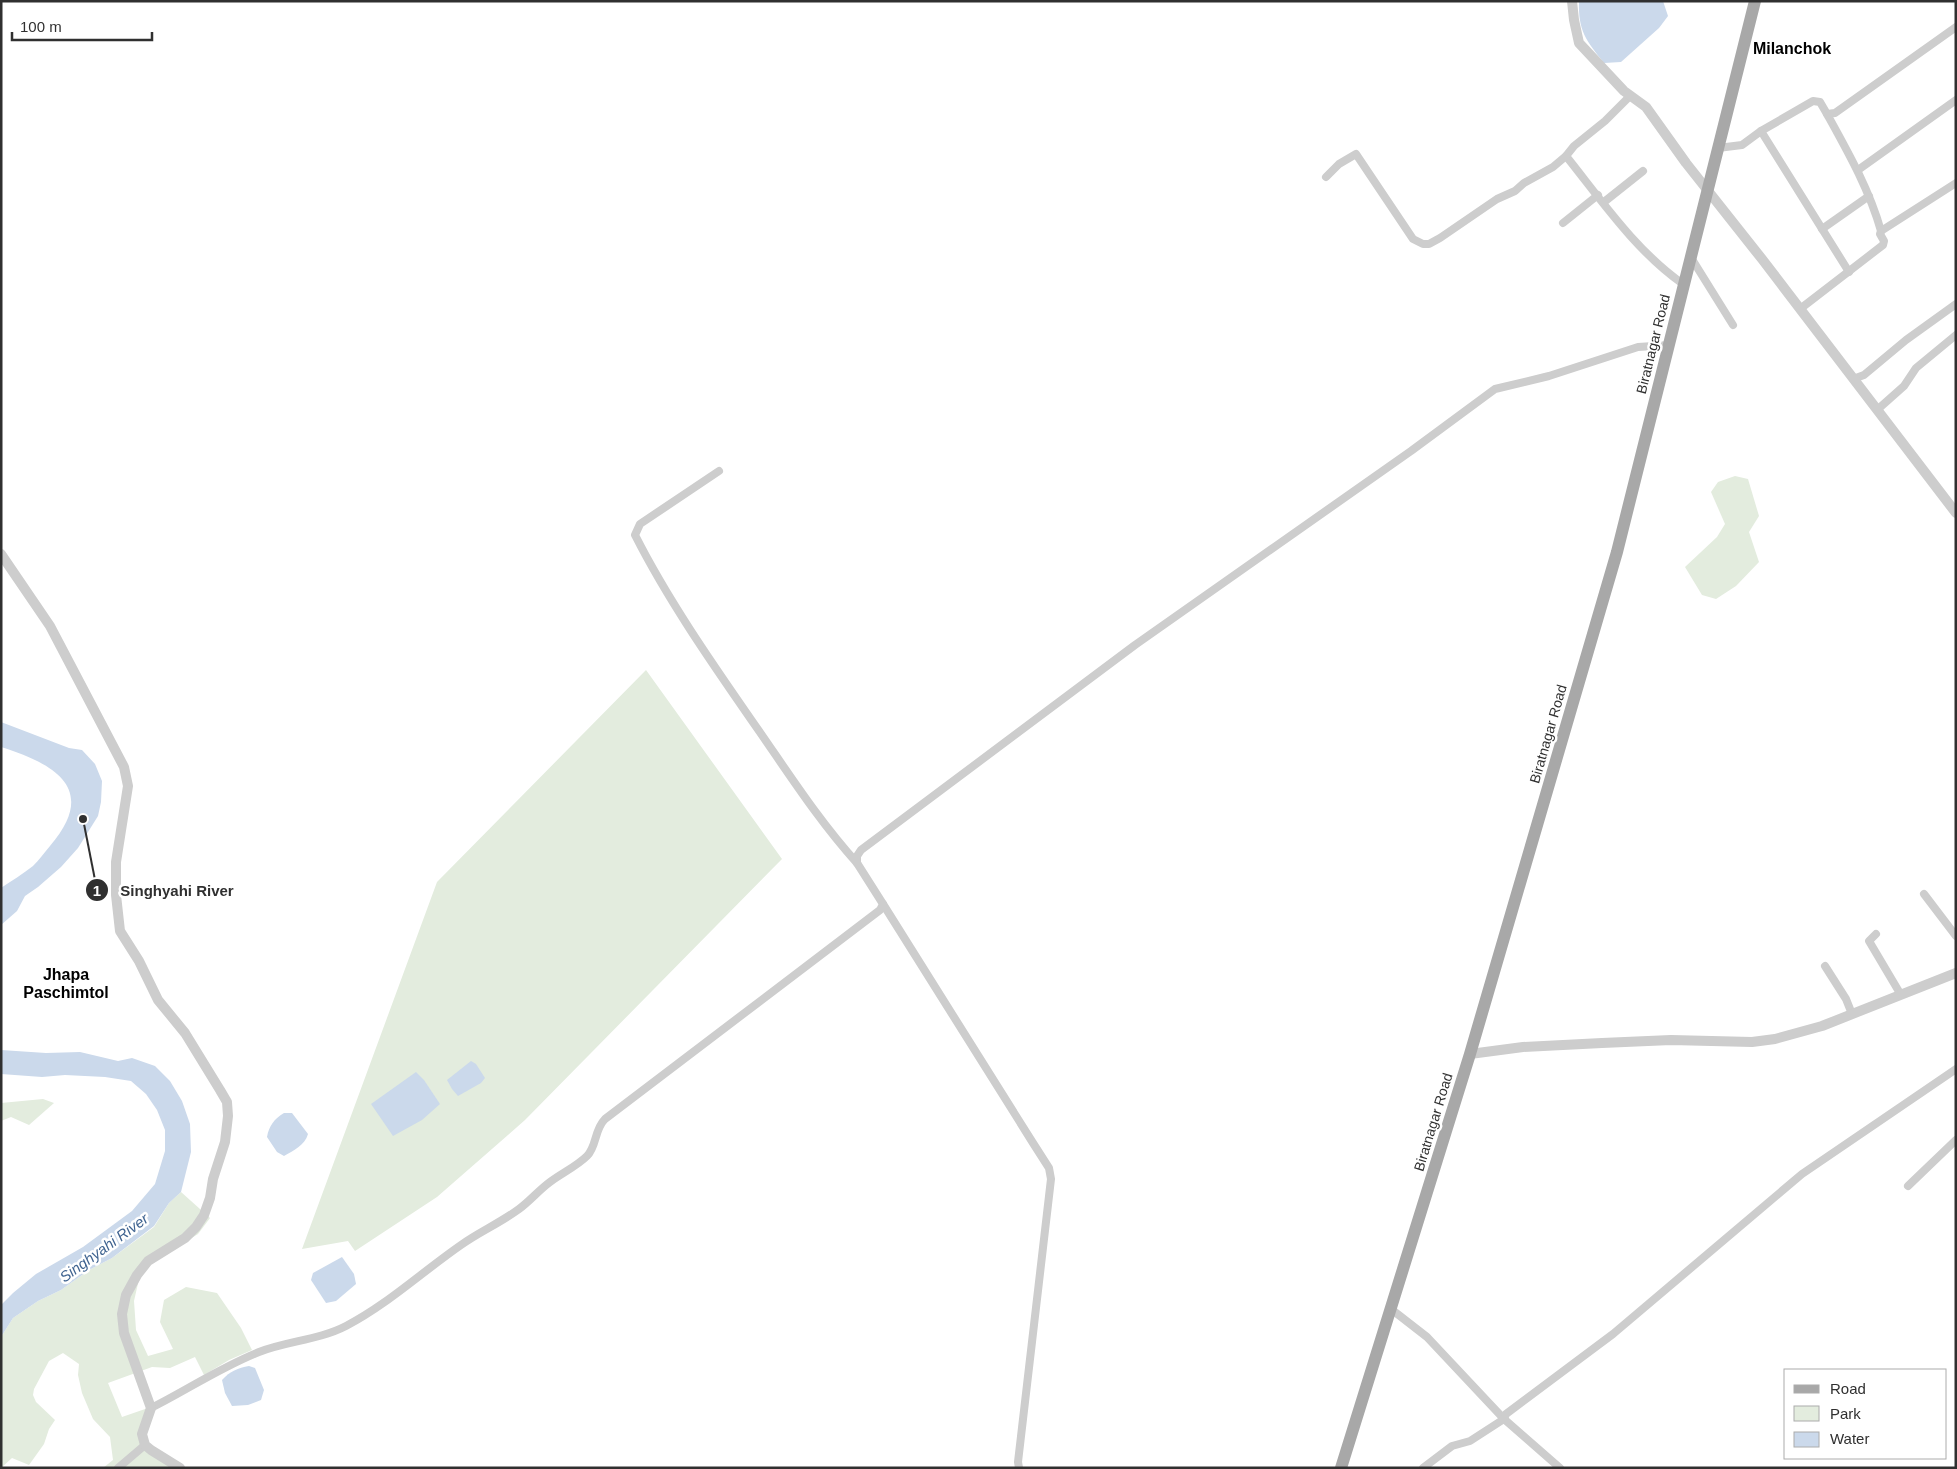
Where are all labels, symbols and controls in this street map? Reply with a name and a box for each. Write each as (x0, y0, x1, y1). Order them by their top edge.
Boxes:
scale bar (12, 10, 152, 42)
text: 100 m (20, 18, 62, 35)
district label: Milanchok (1753, 40, 1831, 57)
street label: Biratnagar Road (1633, 293, 1673, 395)
street label: Biratnagar Road (1526, 683, 1570, 785)
callout: Singhyahi River (85, 875, 243, 905)
text: 1 (93, 882, 101, 899)
text: Singhyahi River (120, 882, 234, 899)
district label: Jhapa Paschimtol (23, 966, 109, 1001)
street label: Biratnagar Road (1410, 1071, 1456, 1173)
water label: Singhyahi River (56, 1209, 152, 1285)
legend (1784, 1369, 1947, 1459)
text: Road (1830, 1380, 1866, 1397)
text: Park (1830, 1405, 1861, 1422)
text: Water (1830, 1430, 1869, 1447)

